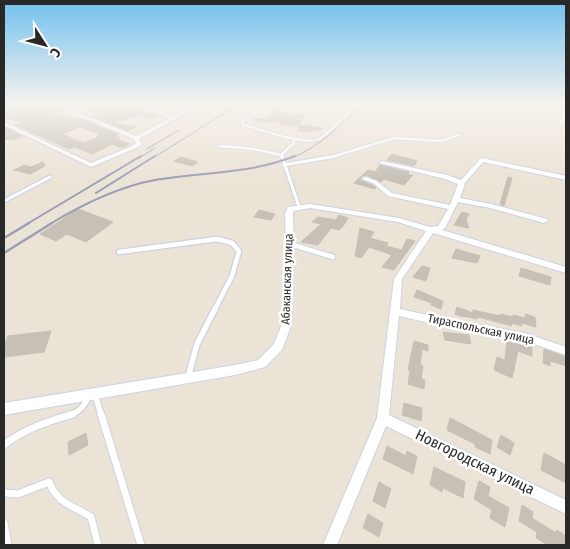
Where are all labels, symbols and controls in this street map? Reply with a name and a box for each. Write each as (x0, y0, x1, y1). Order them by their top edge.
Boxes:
north arrow (20, 20, 70, 70)
text: С (46, 44, 64, 61)
street label: Абаканская улица (278, 233, 296, 325)
street label: Тираспольская улица (426, 311, 536, 347)
street label: Новгородская улица (413, 425, 537, 499)

